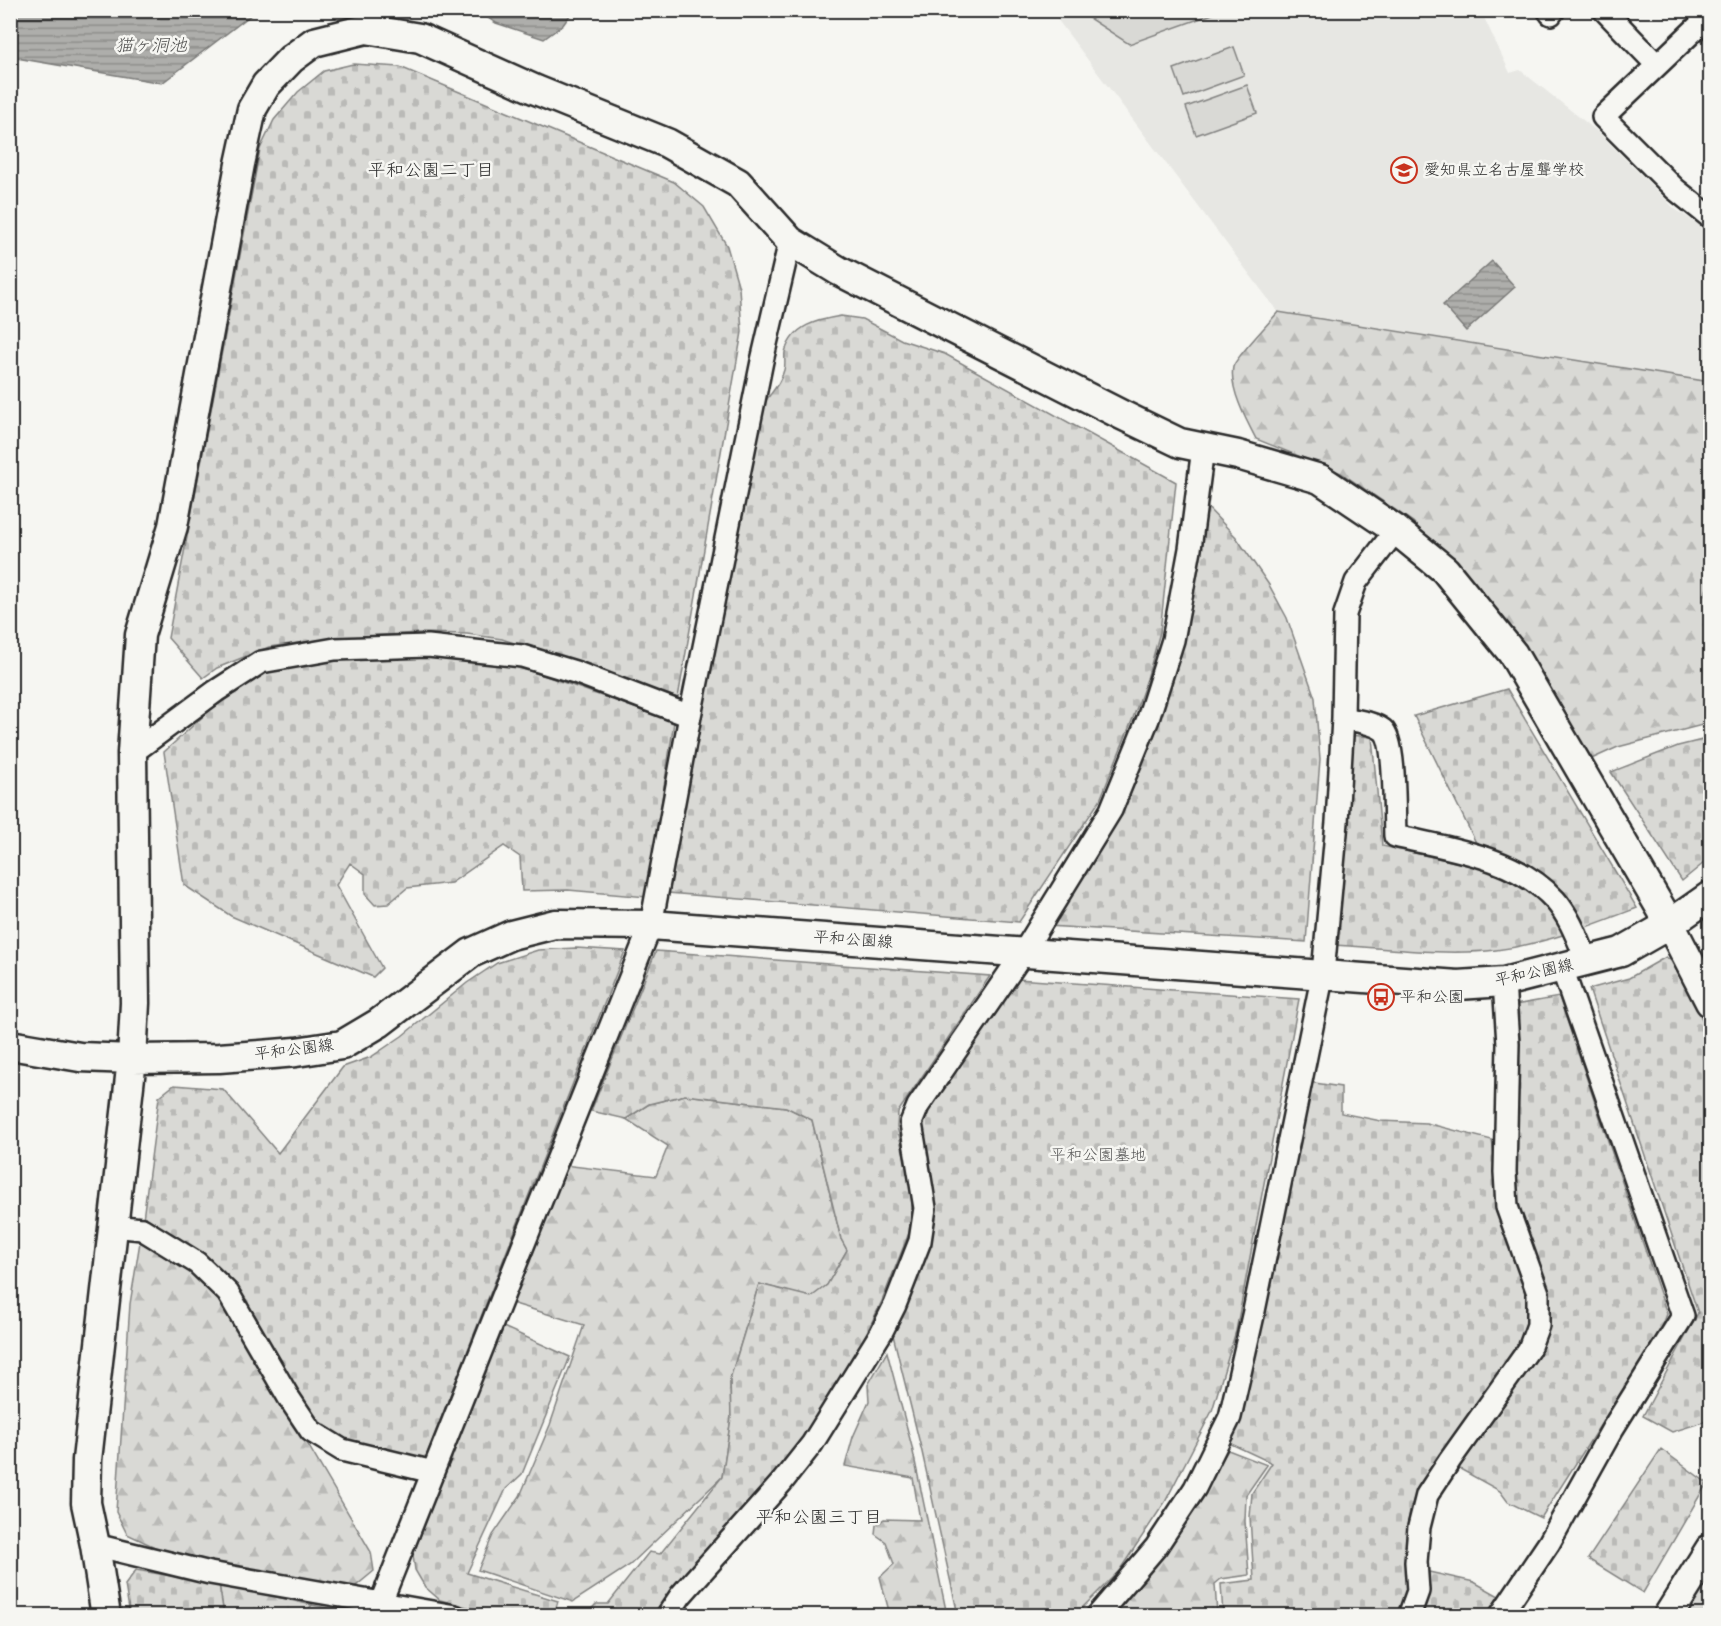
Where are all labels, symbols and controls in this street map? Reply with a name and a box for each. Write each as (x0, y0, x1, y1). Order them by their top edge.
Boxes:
water label: 猫ヶ洞池 (115, 32, 188, 61)
school or university icon: 愛知県立名古屋聾学校 (1389, 155, 1419, 185)
district label: 平和公園二丁目 (368, 157, 494, 186)
place label: 愛知県立名古屋聾学校 (1424, 158, 1584, 183)
street label: 平和公園線 (812, 925, 894, 955)
street label: 平和公園線 (1492, 952, 1576, 994)
bus stop icon: 平和公園 (1366, 982, 1396, 1012)
place label: 平和公園 (1400, 985, 1464, 1010)
street label: 平和公園線 (253, 1033, 335, 1067)
park label: 平和公園墓地 (1050, 1143, 1146, 1168)
district label: 平和公園三丁目 (756, 1504, 882, 1533)

